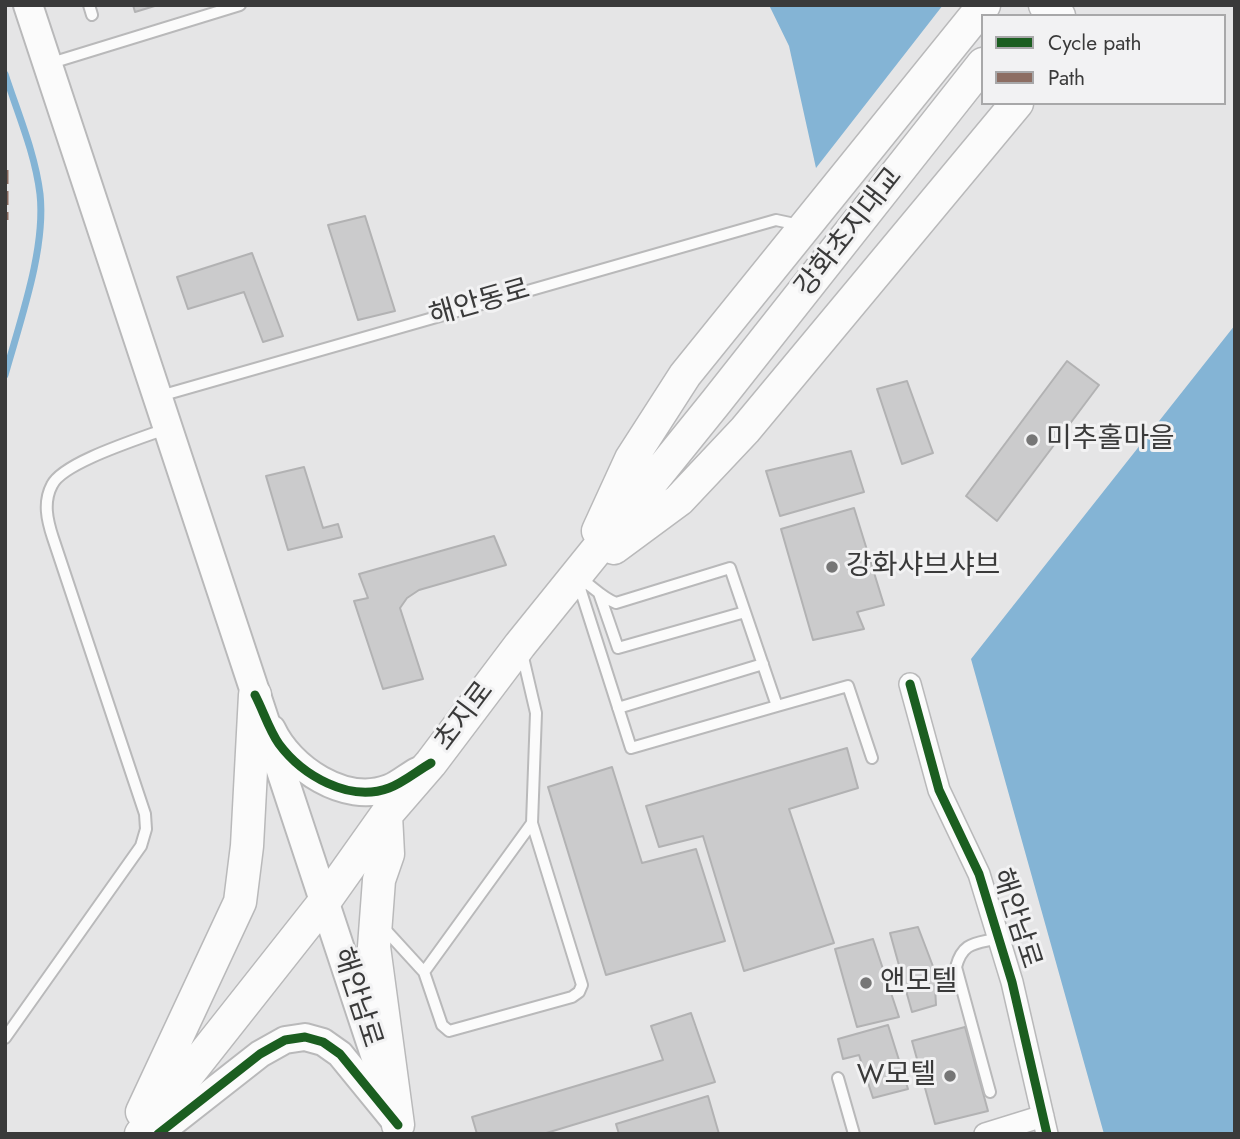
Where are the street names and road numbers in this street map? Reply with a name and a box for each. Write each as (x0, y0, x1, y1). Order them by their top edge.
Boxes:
street label: 강화초지대교 (789, 162, 911, 304)
street label: 해안동로 (426, 274, 534, 334)
street label: 초지로 (428, 676, 502, 758)
street label: 해안남로 (983, 865, 1047, 973)
street label: 해안남로 (324, 944, 388, 1052)

